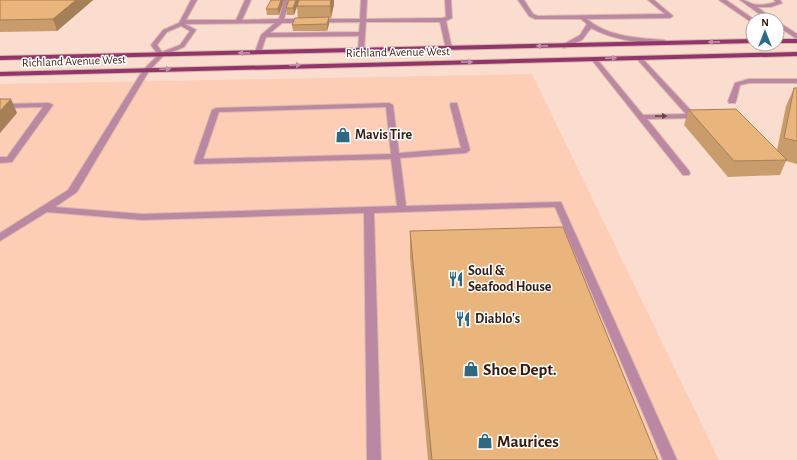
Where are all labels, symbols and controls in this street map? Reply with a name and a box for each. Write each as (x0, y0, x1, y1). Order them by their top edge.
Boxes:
north arrow (745, 12, 785, 52)
text: N (761, 17, 769, 28)
one-way arrow (707, 39, 720, 45)
one-way arrow (536, 43, 548, 50)
street label: Richland Avenue West (346, 45, 450, 59)
one-way arrow (237, 50, 250, 56)
street label: Richland Avenue West (22, 53, 126, 69)
one-way arrow (605, 55, 617, 62)
one-way arrow (461, 58, 473, 65)
one-way arrow (289, 62, 301, 69)
one-way arrow (159, 66, 172, 72)
one-way arrow (655, 113, 667, 120)
shop icon: Mavis Tire (334, 126, 352, 144)
place label: Mavis Tire (355, 128, 413, 142)
place label: Soul & Seafood House (468, 264, 552, 294)
restaurant icon: Soul & Seafood House (447, 270, 465, 288)
restaurant icon: Diablo's (454, 310, 472, 328)
place label: Diablo's (475, 312, 520, 326)
shop icon: Shoe Dept. (462, 360, 480, 378)
place label: Shoe Dept. (483, 361, 557, 378)
shop icon: Maurices (476, 432, 494, 450)
place label: Maurices (497, 433, 559, 450)

